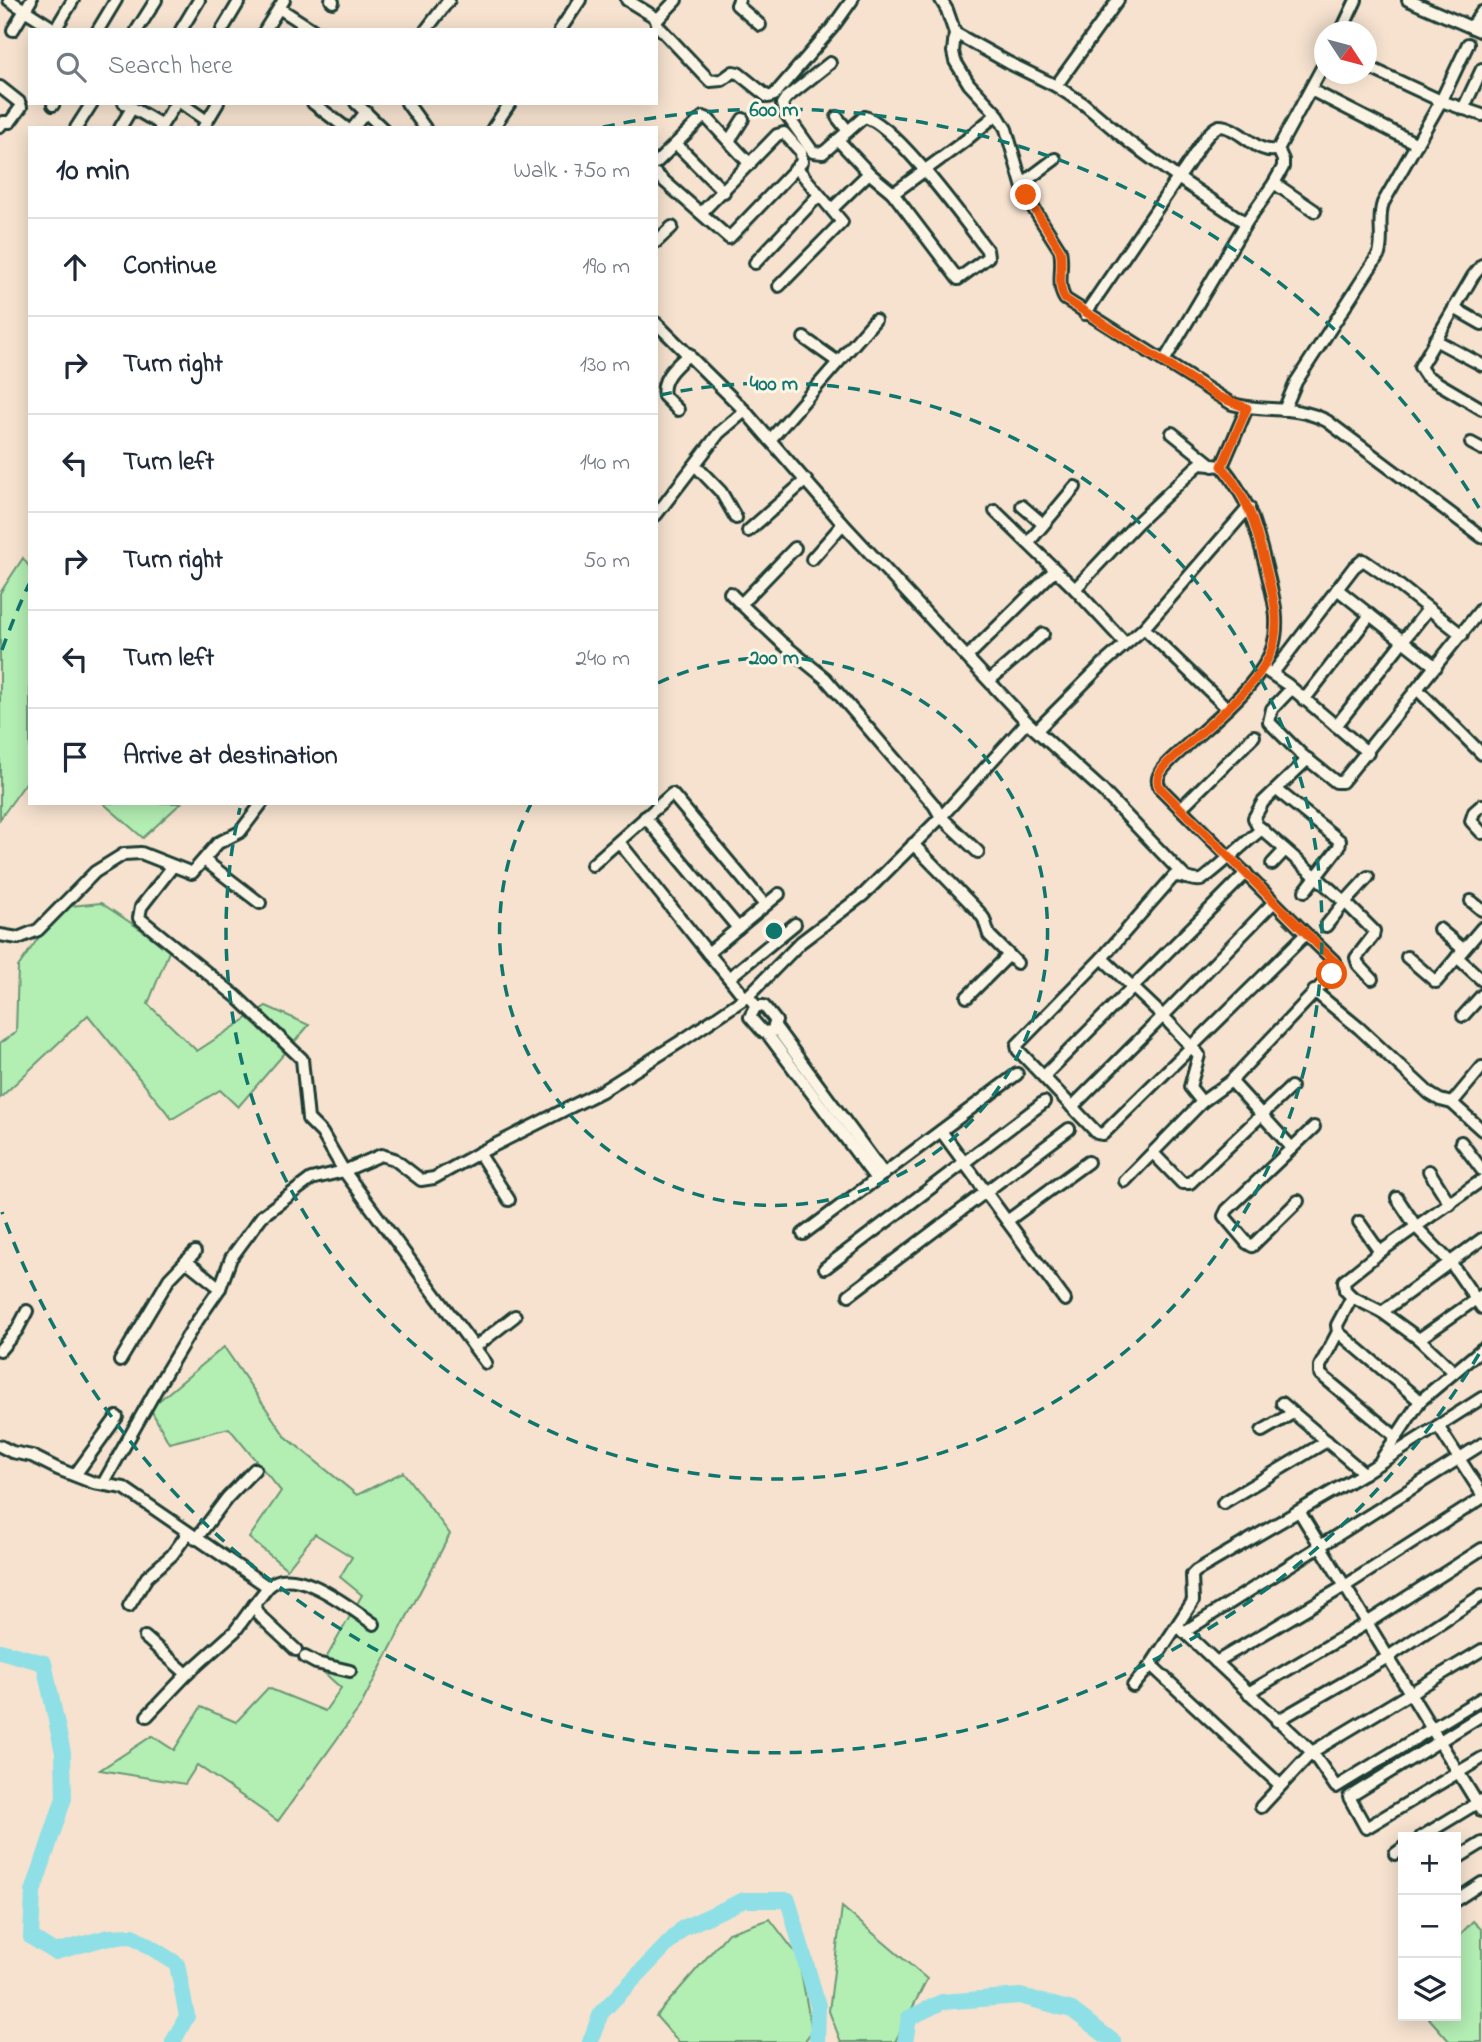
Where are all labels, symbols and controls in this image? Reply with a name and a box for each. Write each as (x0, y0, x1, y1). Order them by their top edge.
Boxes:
north arrow (1314, 21, 1377, 84)
search box (28, 28, 658, 105)
icon: search (52, 48, 90, 86)
text: Search here (108, 48, 233, 86)
text: 600 m (750, 96, 798, 126)
text: 10 min (56, 150, 129, 194)
text: Walk · 750 m (513, 155, 630, 188)
route end (1010, 179, 1041, 210)
icon: ahead (56, 248, 94, 286)
text: Continue (123, 248, 216, 286)
text: 190 m (582, 251, 630, 284)
icon: right (56, 346, 94, 384)
text: Turn right (123, 346, 223, 384)
text: 130 m (580, 349, 630, 382)
text: 400 m (750, 370, 798, 400)
icon: left (56, 444, 94, 482)
text: Turn left (123, 444, 214, 482)
text: 140 m (580, 447, 630, 480)
icon: right (56, 542, 94, 580)
text: Turn right (123, 542, 223, 580)
text: 50 m (583, 545, 630, 578)
icon: left (56, 640, 94, 678)
text: Turn left (123, 640, 214, 678)
text: 240 m (576, 643, 630, 676)
text: 200 m (748, 644, 799, 674)
icon: arrive (56, 738, 94, 776)
text: Arrive at destination (123, 738, 338, 776)
centre of rings (762, 919, 786, 943)
route start (1316, 958, 1347, 989)
map controls (1398, 1832, 1461, 2021)
button: + (1398, 1832, 1461, 1895)
button: − (1398, 1895, 1461, 1958)
button: layers (1398, 1958, 1461, 2021)

